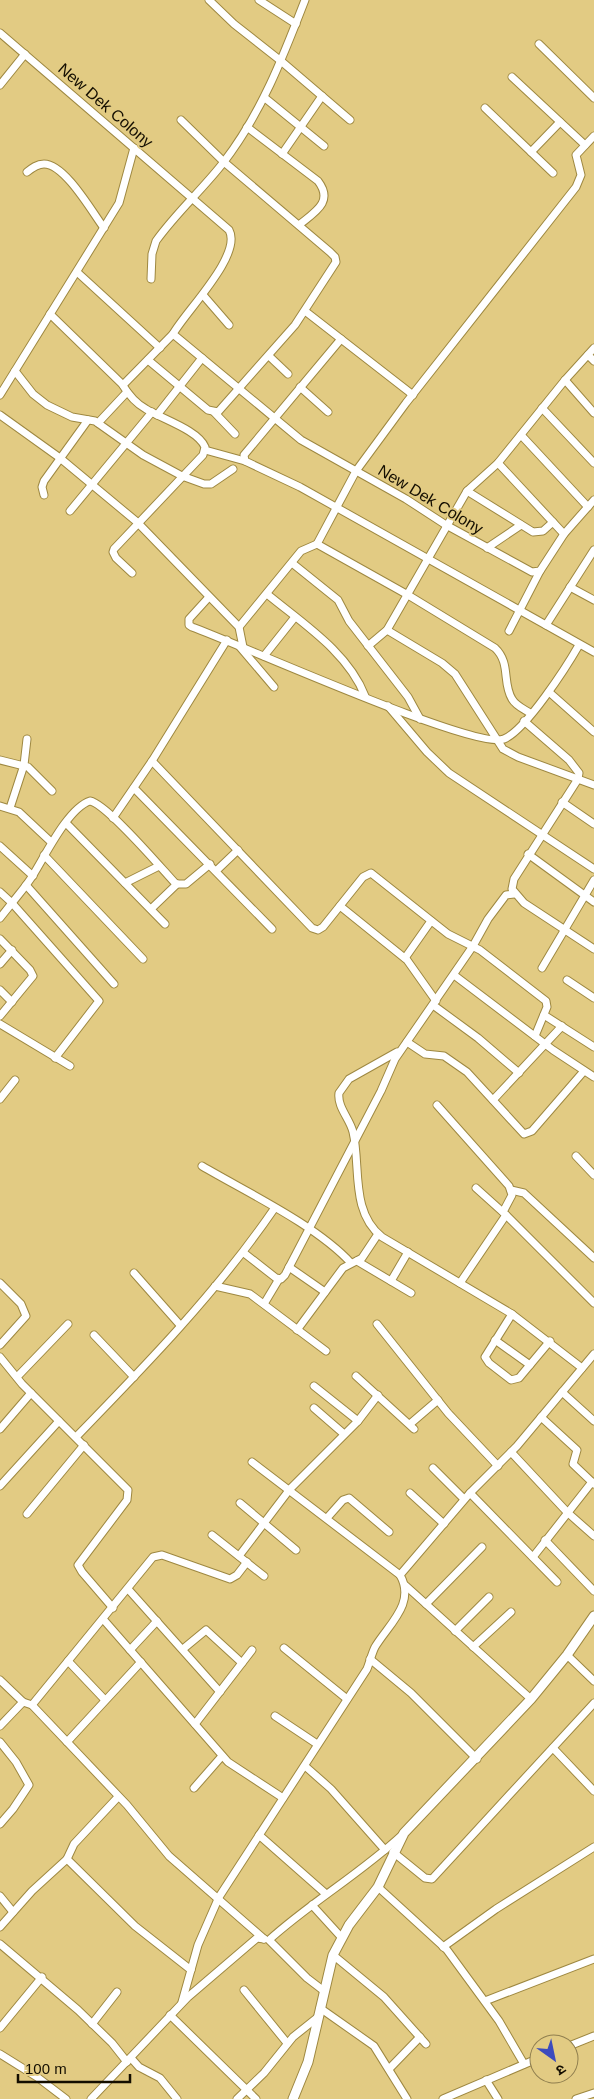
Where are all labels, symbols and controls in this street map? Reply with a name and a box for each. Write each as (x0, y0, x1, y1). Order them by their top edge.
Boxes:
street label: New Dek Colony (55, 60, 156, 151)
street label: New Dek Colony (375, 461, 486, 537)
north arrow (529, 2034, 579, 2084)
scale bar (18, 2052, 130, 2084)
text: 100 m (25, 2060, 67, 2077)
text: उ (553, 2061, 569, 2079)

